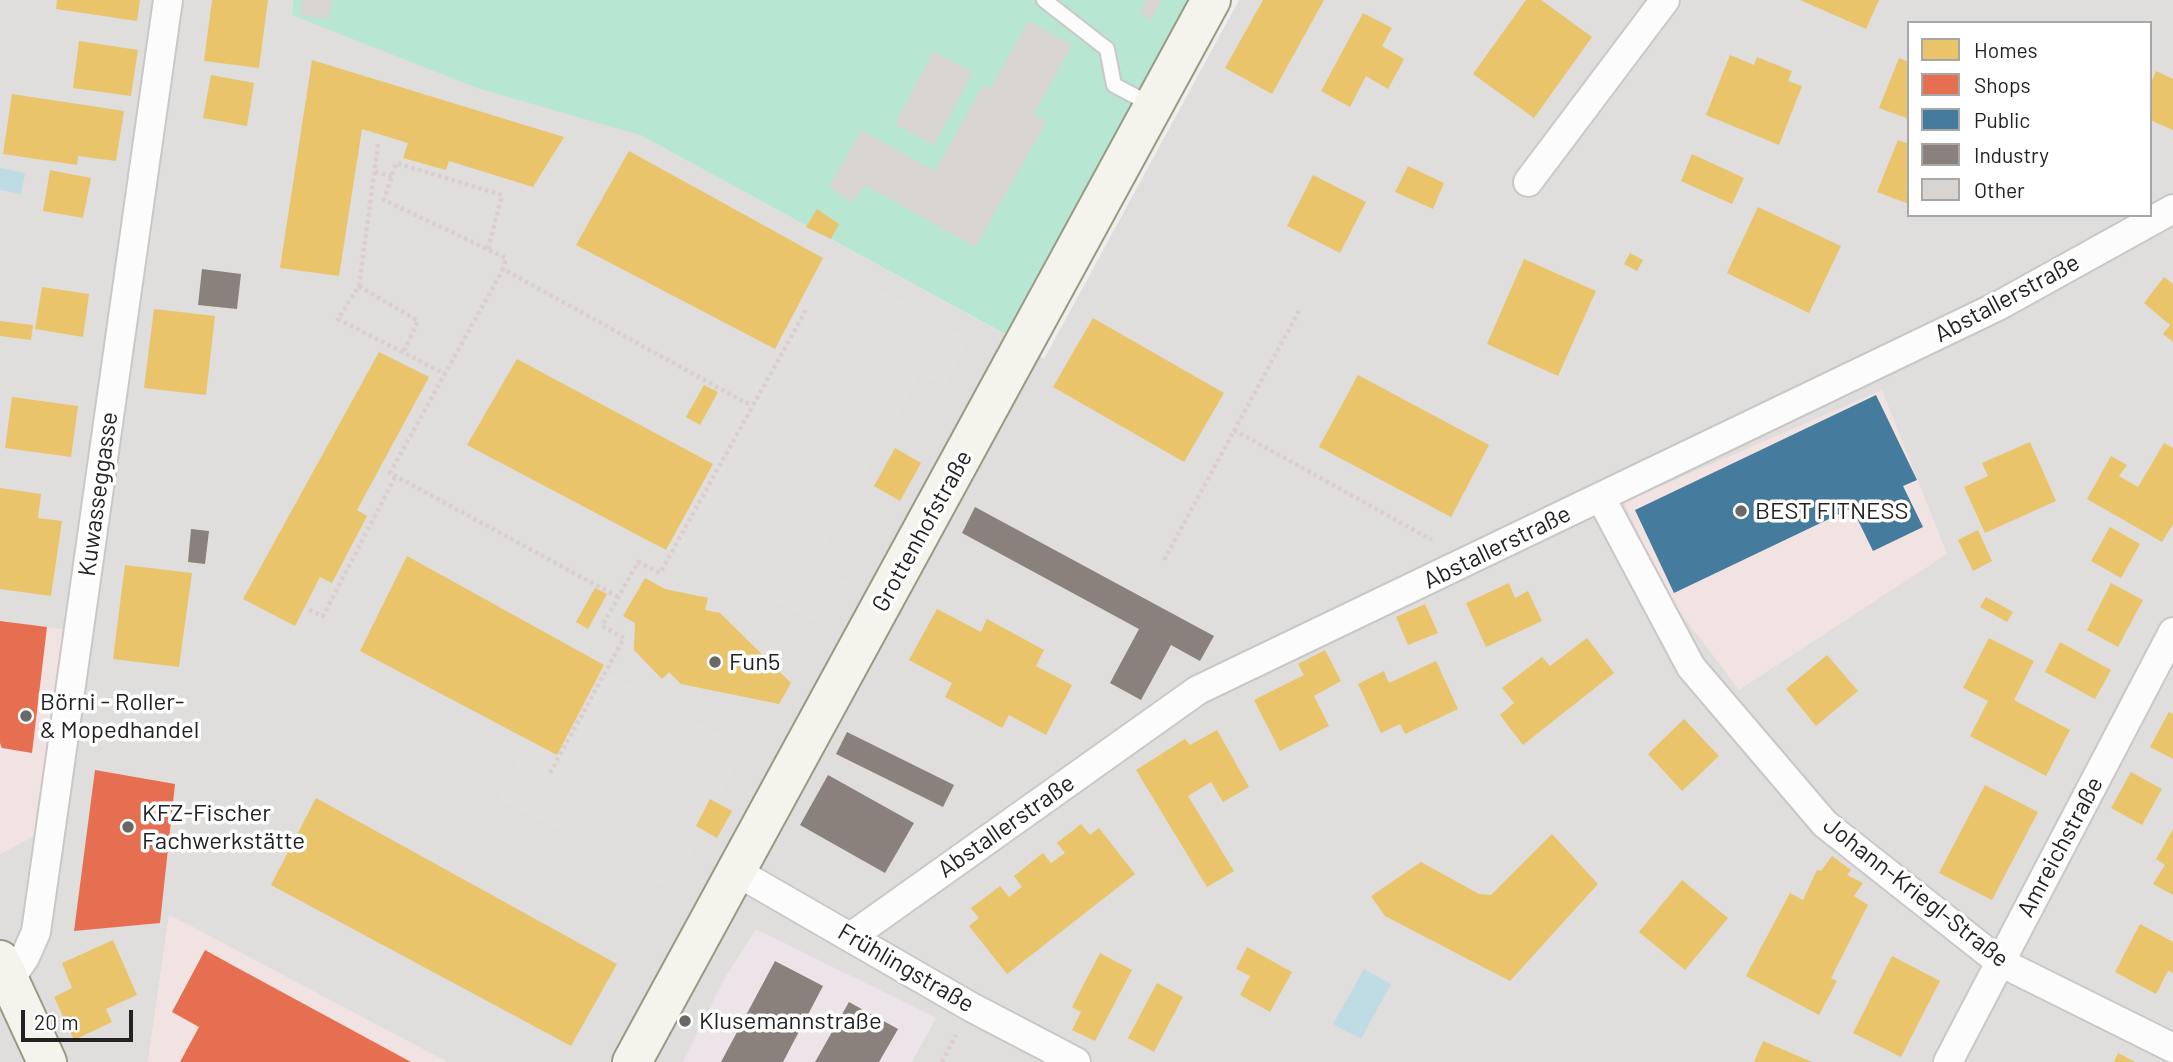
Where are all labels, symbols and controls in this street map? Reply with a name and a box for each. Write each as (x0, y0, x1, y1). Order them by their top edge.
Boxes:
legend (1907, 21, 2152, 217)
text: Homes (1974, 37, 2038, 62)
text: Shops (1974, 72, 2031, 97)
text: Public (1974, 107, 2030, 132)
text: Industry (1974, 142, 2049, 167)
text: Other (1974, 177, 2025, 202)
street label: Abstallerstraße (1930, 248, 2084, 348)
street label: Kuwasseggasse (72, 410, 124, 578)
street label: Grottenhofstraße (866, 445, 978, 617)
place label: BEST FITNESS (1755, 497, 1908, 525)
street label: Abstallerstraße (1419, 499, 1575, 595)
marker: BEST FITNESS (1733, 503, 1749, 519)
place label: Fun5 (729, 648, 780, 676)
marker: Fun5 (707, 654, 723, 670)
place label: Börni - Roller- & Mopedhandel (40, 688, 199, 744)
marker: Börni - Roller- & Mopedhandel (18, 708, 34, 724)
street label: Abstallerstraße (932, 768, 1080, 884)
street label: Amreichstraße (2011, 772, 2109, 922)
place label: KFZ-Fischer Fachwerkstätte (142, 799, 305, 855)
street label: Johann-Kriegl-Straße (1818, 811, 2014, 973)
marker: KFZ-Fischer Fachwerkstätte (120, 819, 136, 835)
street label: Frühlingstraße (833, 917, 979, 1019)
scale bar (24, 996, 136, 1040)
place label: Klusemannstraße (699, 1007, 882, 1035)
text: 20 m (34, 1009, 79, 1034)
marker: Klusemannstraße (677, 1013, 693, 1029)

